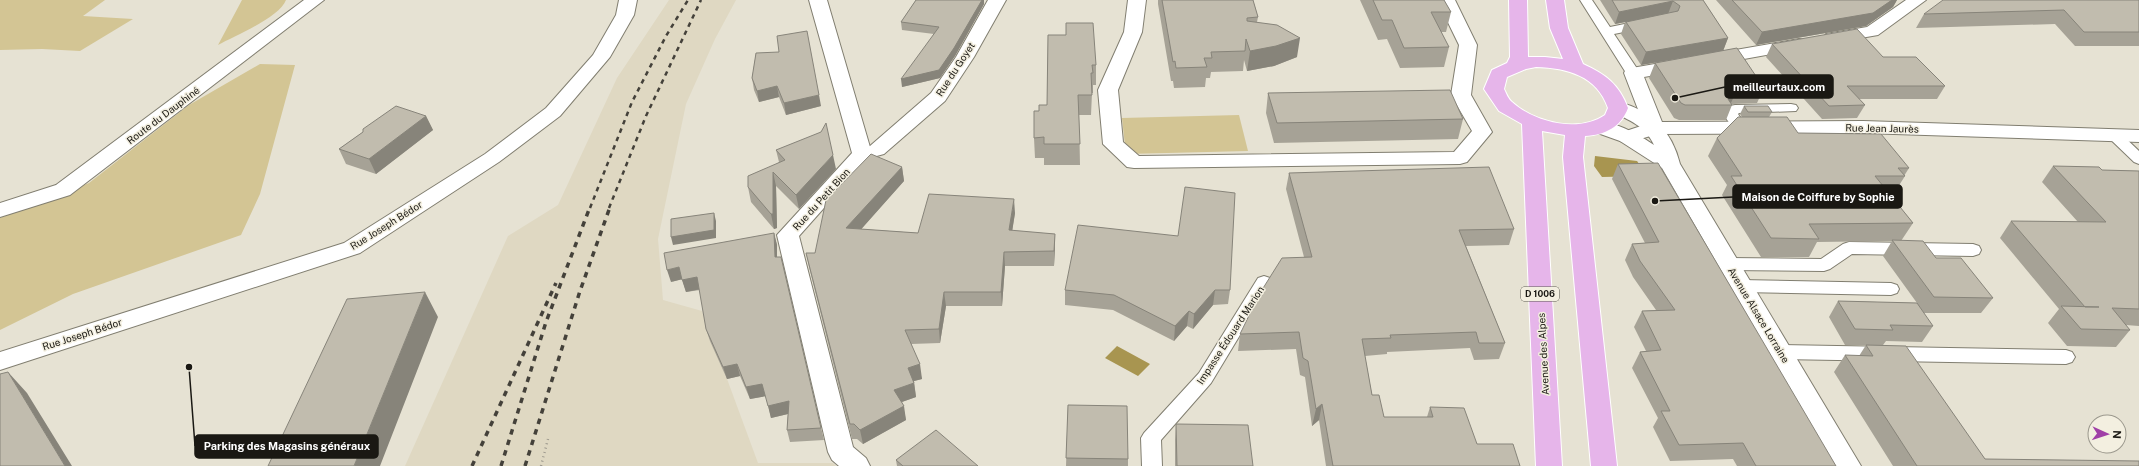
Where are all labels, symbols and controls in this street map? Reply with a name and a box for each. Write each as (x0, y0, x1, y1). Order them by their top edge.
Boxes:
street label: Rue du Goyet (933, 40, 977, 98)
callout: meilleurtaux.com (1725, 75, 1833, 98)
text: meilleurtaux.com (1733, 81, 1825, 93)
street label: Route du Dauphiné (124, 84, 202, 146)
street label: Rue Jean Jaurès (1845, 121, 1919, 135)
street label: Rue du Petit Bion (790, 165, 852, 233)
callout: Maison de Coiffure by Sophie (1733, 185, 1902, 208)
text: Maison de Coiffure by Sophie (1742, 191, 1894, 203)
street label: Rue Joseph Bédor (348, 198, 424, 252)
street label: Avenue Alsace Lorraine (1726, 265, 1792, 365)
street label: Impasse Édouard Marion (1194, 284, 1266, 386)
road number: D 1006 (1521, 287, 1559, 301)
street label: Avenue des Alpes (1535, 313, 1551, 395)
street label: Rue Joseph Bédor (41, 315, 123, 353)
north arrow (2087, 414, 2127, 454)
text: N (2111, 430, 2123, 439)
callout: Parking des Magasins généraux (195, 435, 378, 458)
text: Parking des Magasins généraux (204, 440, 371, 452)

